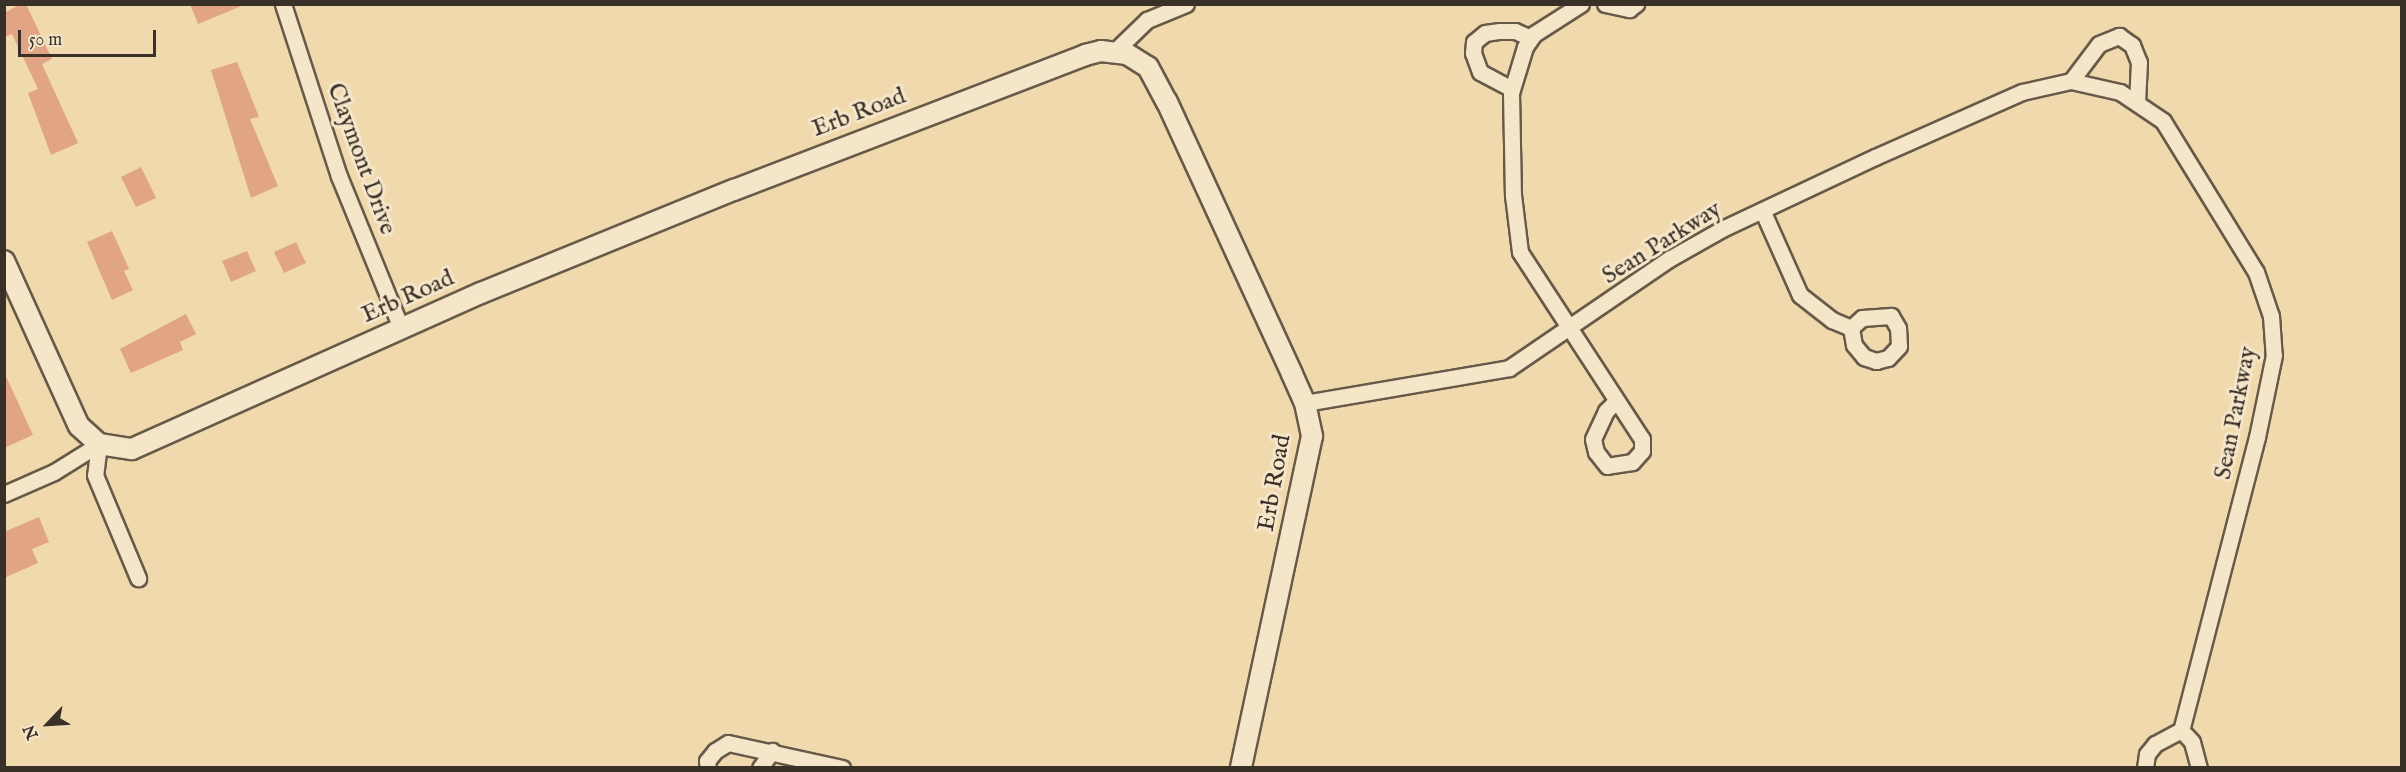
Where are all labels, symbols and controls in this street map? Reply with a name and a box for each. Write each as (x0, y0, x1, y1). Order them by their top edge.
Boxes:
scale bar (21, 18, 159, 56)
text: 50 m (29, 29, 62, 52)
street label: Claymont Drive (320, 79, 402, 239)
street label: Erb Road (808, 82, 910, 144)
street label: Sean Parkway (1597, 195, 1727, 291)
street label: Erb Road (357, 264, 459, 330)
street label: Sean Parkway (2209, 344, 2263, 482)
street label: Erb Road (1252, 432, 1298, 534)
north arrow (18, 694, 78, 754)
text: N (20, 721, 44, 742)

